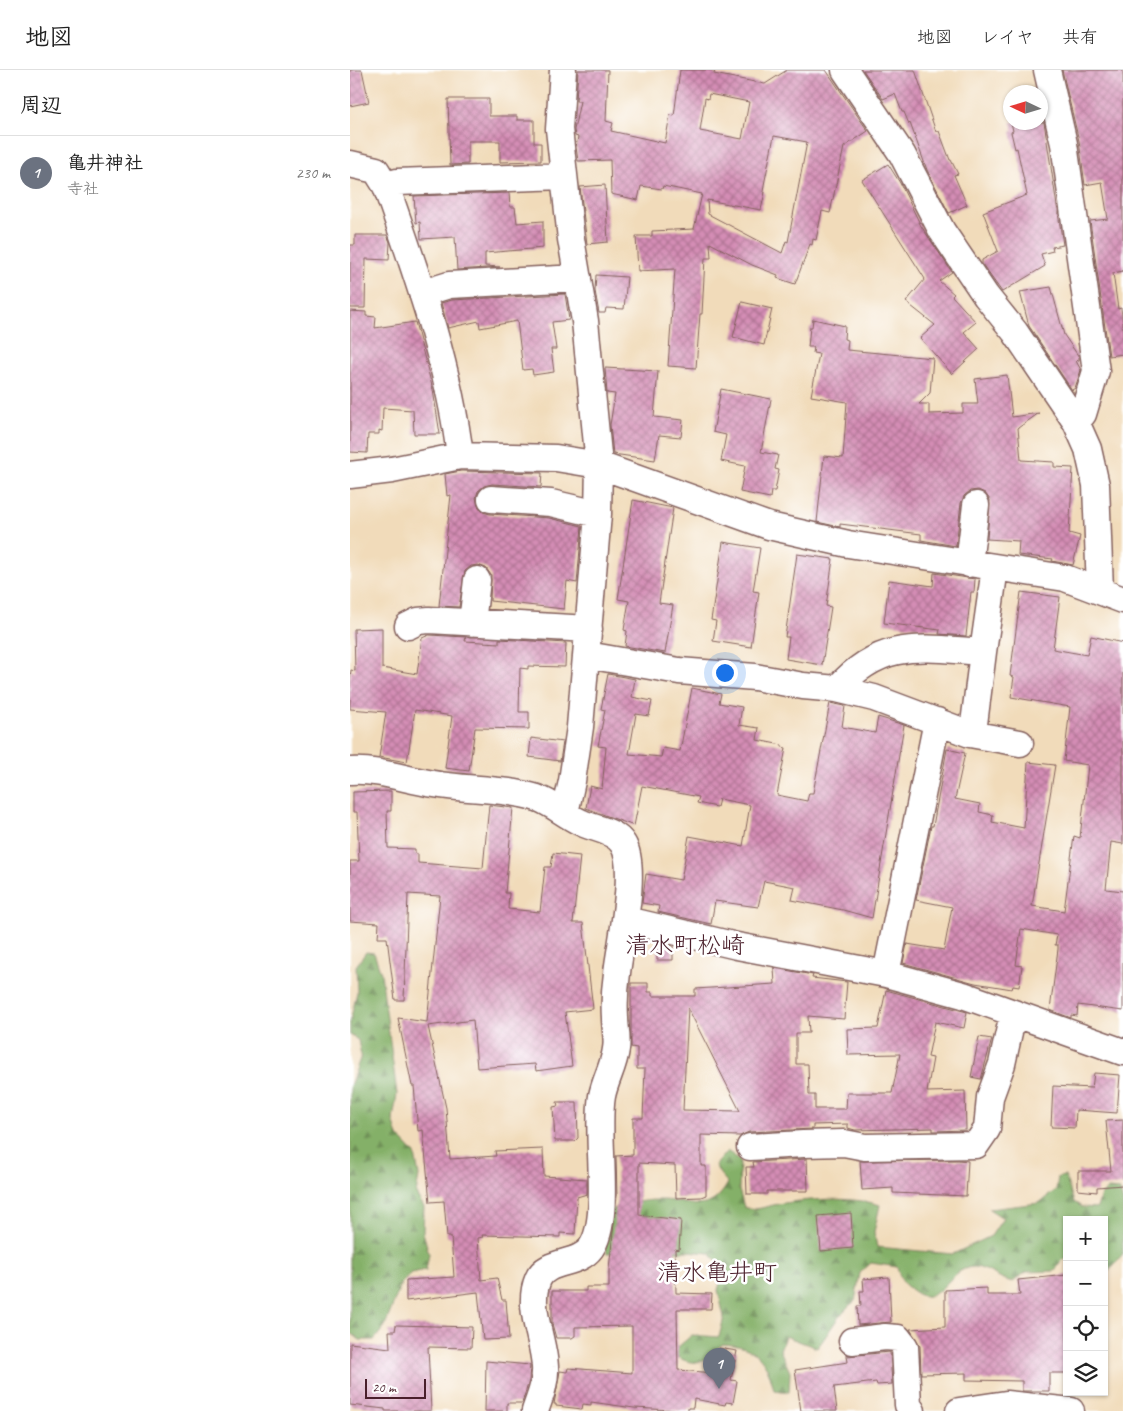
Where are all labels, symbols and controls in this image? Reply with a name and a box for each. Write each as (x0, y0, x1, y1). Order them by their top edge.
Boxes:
text: 地図 (25, 22, 73, 52)
text: 地図 (917, 26, 953, 48)
text: レイヤ (981, 26, 1034, 48)
text: 共有 (1062, 26, 1098, 48)
north arrow (1003, 85, 1048, 130)
text: 周辺 (20, 92, 62, 118)
text: 亀井神社 (67, 151, 143, 175)
text: 1 (32, 163, 40, 183)
text: 230 m (296, 163, 330, 183)
text: 寺社 (67, 179, 99, 199)
your location (712, 660, 738, 686)
district label: 清水町松崎 (625, 930, 745, 960)
map controls (1063, 1216, 1108, 1396)
button: + (1063, 1216, 1108, 1261)
district label: 清水亀井町 (657, 1257, 777, 1287)
button: − (1063, 1261, 1108, 1306)
button: locate (1063, 1306, 1108, 1351)
pin: 1 (703, 1348, 735, 1389)
button: layers (1063, 1351, 1108, 1396)
scale bar (365, 1376, 426, 1399)
text: 20 m (372, 1379, 396, 1396)

